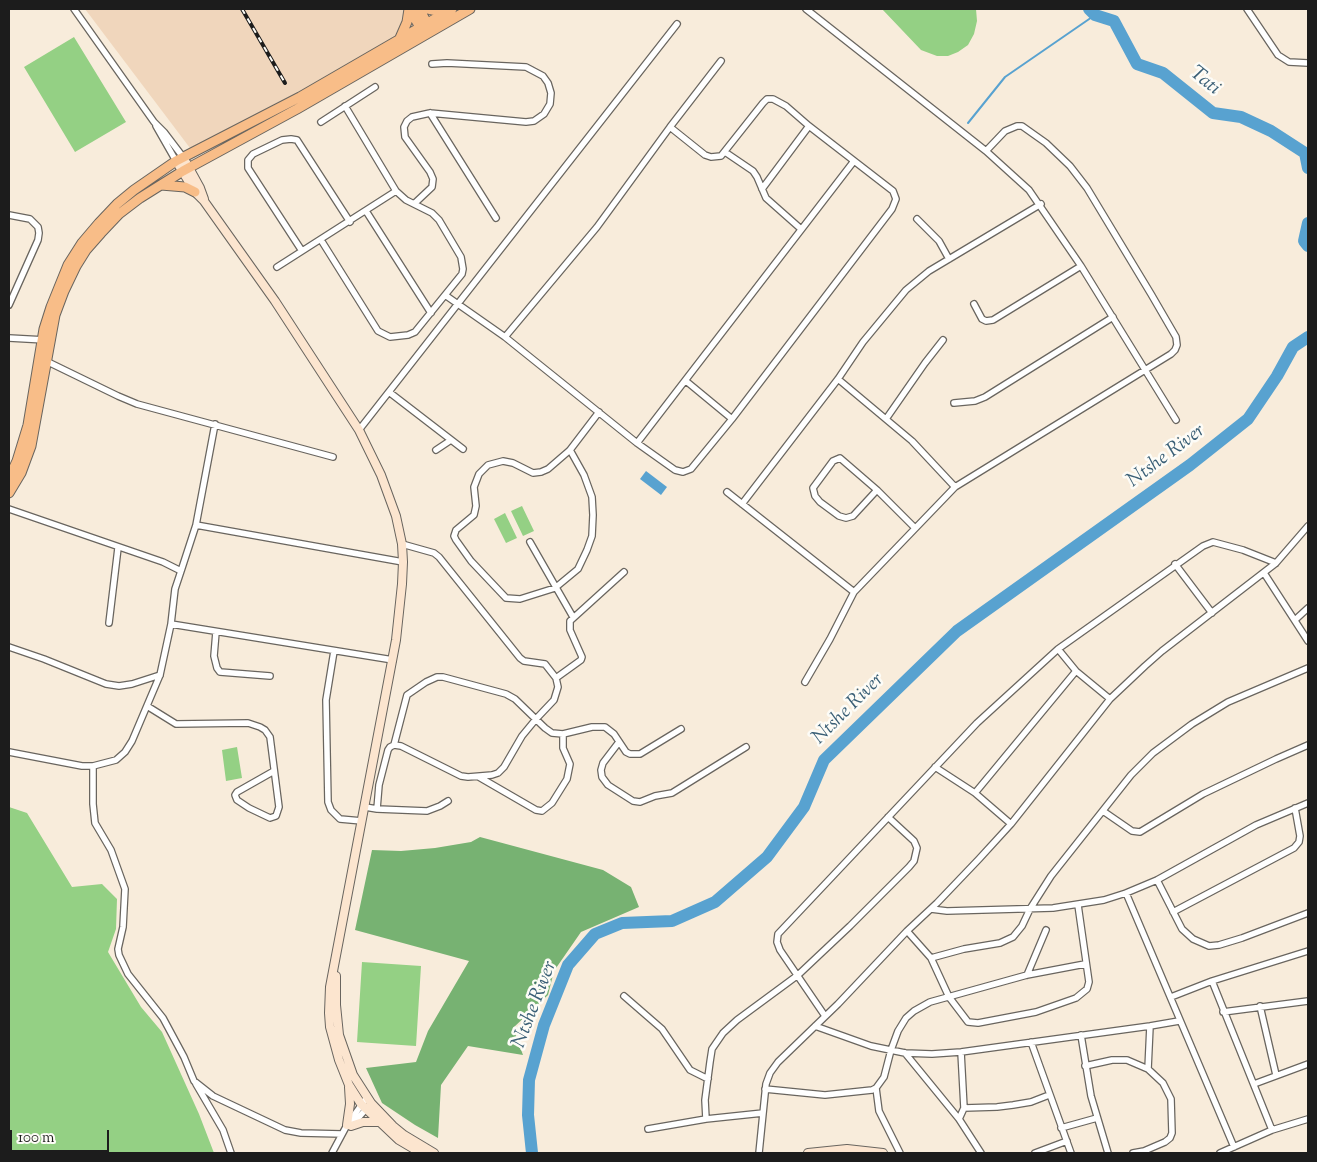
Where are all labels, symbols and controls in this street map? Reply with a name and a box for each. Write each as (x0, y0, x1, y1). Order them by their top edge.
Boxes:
water label: Tati (1184, 62, 1224, 102)
water label: Ntshe River (1123, 420, 1211, 494)
water label: Ntshe River (808, 669, 890, 751)
water label: Ntshe River (508, 958, 564, 1052)
scale bar (12, 1120, 111, 1152)
text: 100 m (18, 1128, 54, 1149)

